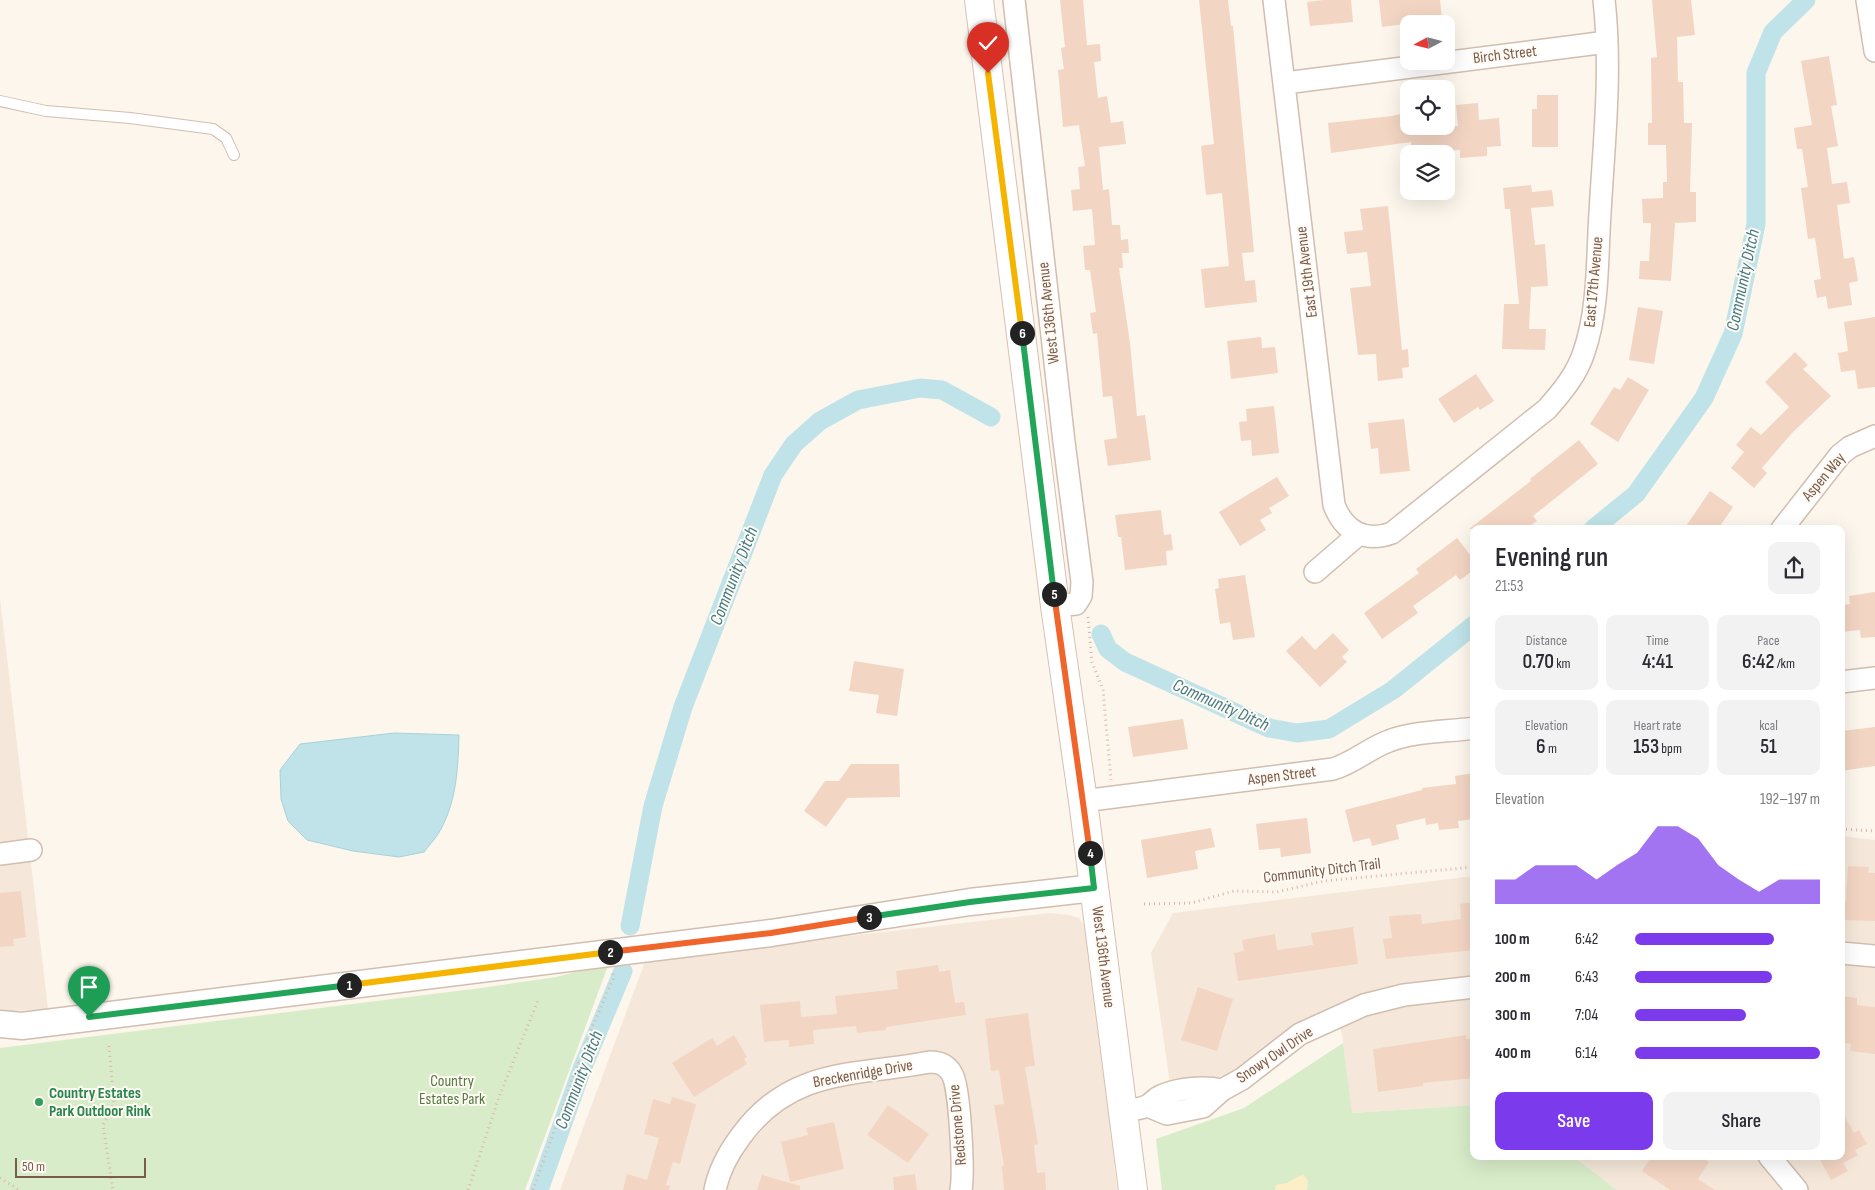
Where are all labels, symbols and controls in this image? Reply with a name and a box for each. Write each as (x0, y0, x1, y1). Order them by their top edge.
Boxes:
north arrow (1400, 15, 1455, 70)
map controls (1400, 15, 1455, 200)
pin (967, 22, 1009, 73)
icon: check (974, 29, 1002, 57)
street label: Birch Street (1472, 42, 1538, 68)
button: locate (1400, 80, 1455, 135)
button: layers (1400, 145, 1455, 200)
street label: East 19th Avenue (1292, 225, 1322, 319)
water label: Community Ditch (1722, 227, 1764, 333)
street label: East 17th Avenue (1581, 236, 1607, 328)
street label: West 136th Avenue (1034, 261, 1064, 365)
pin: 6 (1010, 320, 1034, 346)
text: 6 (1019, 325, 1026, 342)
street label: Aspen Way (1798, 449, 1850, 506)
water label: Community Ditch (706, 524, 762, 628)
text: Evening run (1495, 541, 1608, 574)
button: share (1768, 542, 1820, 594)
text: 21:53 (1495, 577, 1523, 596)
pin: 5 (1042, 582, 1066, 606)
text: 5 (1051, 586, 1058, 603)
text: Distance (1526, 632, 1567, 649)
text: Time (1646, 632, 1669, 649)
text: Pace (1757, 632, 1780, 649)
text: 0.70 (1523, 649, 1554, 674)
text: 4:41 (1642, 649, 1673, 674)
text: 6:42 (1742, 649, 1774, 674)
text: km (1554, 655, 1570, 672)
text: /km (1774, 655, 1795, 672)
water label: Community Ditch (1170, 674, 1273, 736)
text: Elevation (1525, 717, 1568, 734)
text: Heart rate (1634, 717, 1681, 734)
text: kcal (1759, 717, 1778, 734)
text: 6 (1536, 734, 1546, 759)
text: 153 (1633, 734, 1659, 759)
text: 51 (1760, 734, 1777, 759)
text: m (1546, 740, 1557, 757)
text: bpm (1659, 740, 1682, 757)
street label: Aspen Street (1246, 762, 1317, 790)
text: Elevation (1495, 790, 1544, 809)
text: 192–197 m (1760, 790, 1820, 809)
pin: 4 (1078, 840, 1102, 866)
text: 4 (1087, 845, 1094, 862)
street label: Community Ditch Trail (1262, 854, 1382, 888)
pin: 3 (856, 904, 882, 930)
street label: West 136th Avenue (1087, 905, 1119, 1009)
text: 3 (866, 909, 873, 926)
text: 100 m (1495, 930, 1530, 949)
text: 6:42 (1575, 930, 1598, 949)
pin: 2 (598, 940, 622, 964)
text: 2 (607, 944, 614, 961)
pin (68, 966, 110, 1017)
text: 200 m (1495, 968, 1530, 987)
text: 6:43 (1575, 968, 1599, 987)
pin: 1 (336, 972, 362, 998)
icon: arrive (75, 973, 103, 1001)
text: 1 (347, 977, 352, 994)
text: 300 m (1495, 1006, 1531, 1025)
text: 7:04 (1575, 1006, 1598, 1025)
street label: Snowy Owl Drive (1233, 1022, 1317, 1088)
water label: Community Ditch (551, 1028, 607, 1132)
text: 400 m (1495, 1044, 1531, 1063)
text: 6:14 (1575, 1044, 1597, 1063)
street label: Breckenridge Drive (812, 1056, 914, 1092)
park label: Country Estates Park (419, 1072, 485, 1109)
place label: Country Estates Park Outdoor Rink (49, 1084, 151, 1121)
street label: Redstone Drive (945, 1084, 971, 1166)
button: Save (1495, 1092, 1653, 1150)
button: Share (1663, 1092, 1820, 1150)
marker: Country Estates Park Outdoor Rink (33, 1096, 45, 1108)
scale bar (15, 1155, 146, 1178)
text: 50 m (22, 1158, 45, 1175)

